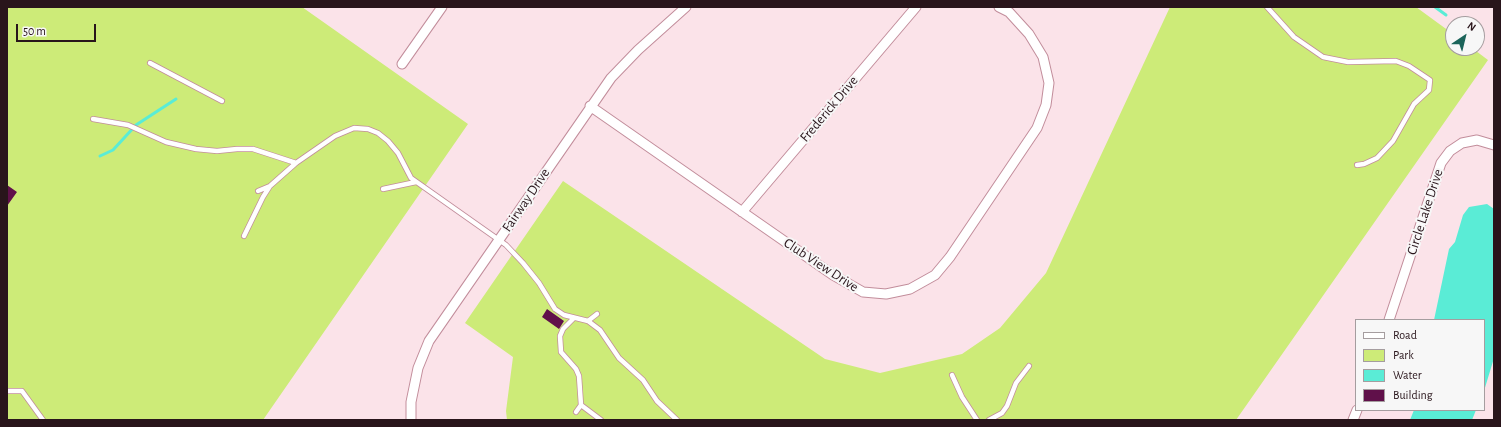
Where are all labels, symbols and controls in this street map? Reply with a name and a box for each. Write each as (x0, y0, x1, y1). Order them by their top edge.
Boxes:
scale bar (18, 16, 98, 42)
north arrow (1445, 16, 1485, 56)
text: N (1465, 20, 1478, 33)
text: 50 m (23, 25, 46, 37)
street label: Frederick Drive (796, 72, 862, 146)
street label: Fairway Drive (499, 165, 553, 235)
street label: Circle Lake Drive (1403, 167, 1447, 257)
street label: Club View Drive (780, 235, 862, 295)
legend (1355, 319, 1485, 411)
text: Road (1393, 329, 1417, 341)
text: Park (1393, 349, 1414, 361)
text: Water (1393, 369, 1422, 381)
text: Building (1393, 389, 1433, 401)

